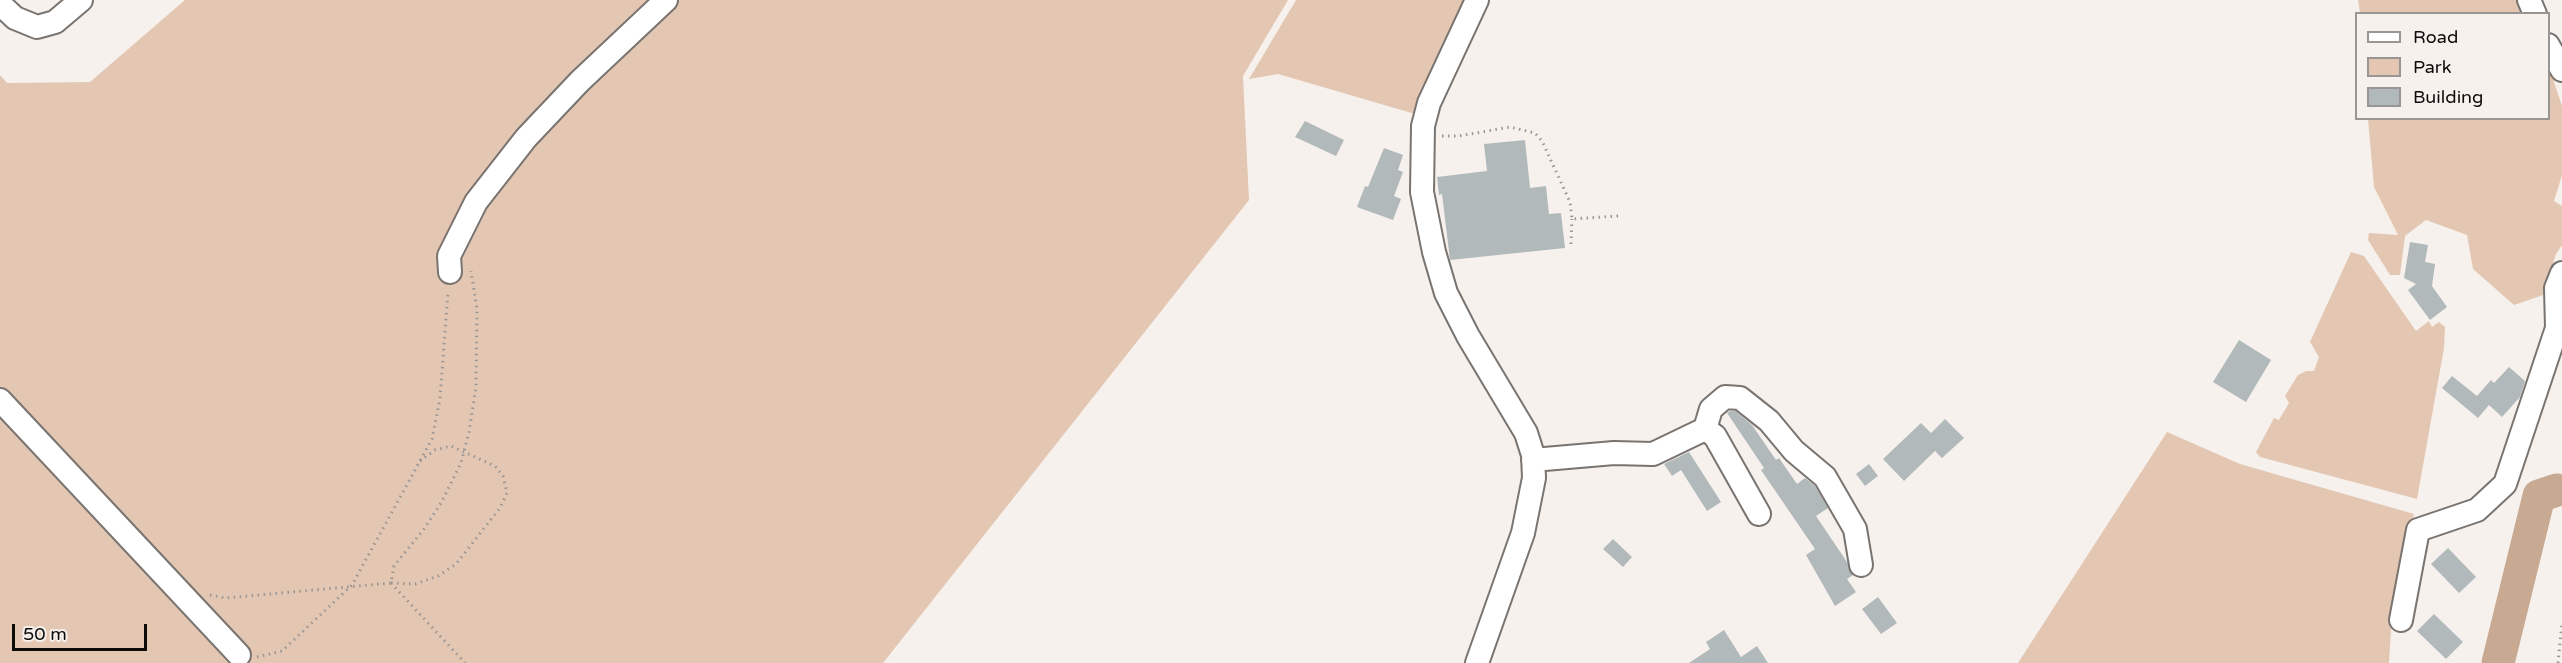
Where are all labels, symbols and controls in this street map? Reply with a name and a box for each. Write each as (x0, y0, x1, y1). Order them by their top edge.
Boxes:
legend (2355, 12, 2550, 120)
text: Road (2413, 26, 2458, 48)
text: Park (2413, 56, 2451, 78)
text: Building (2413, 86, 2483, 108)
scale bar (15, 612, 150, 650)
text: 50 m (23, 623, 67, 645)

